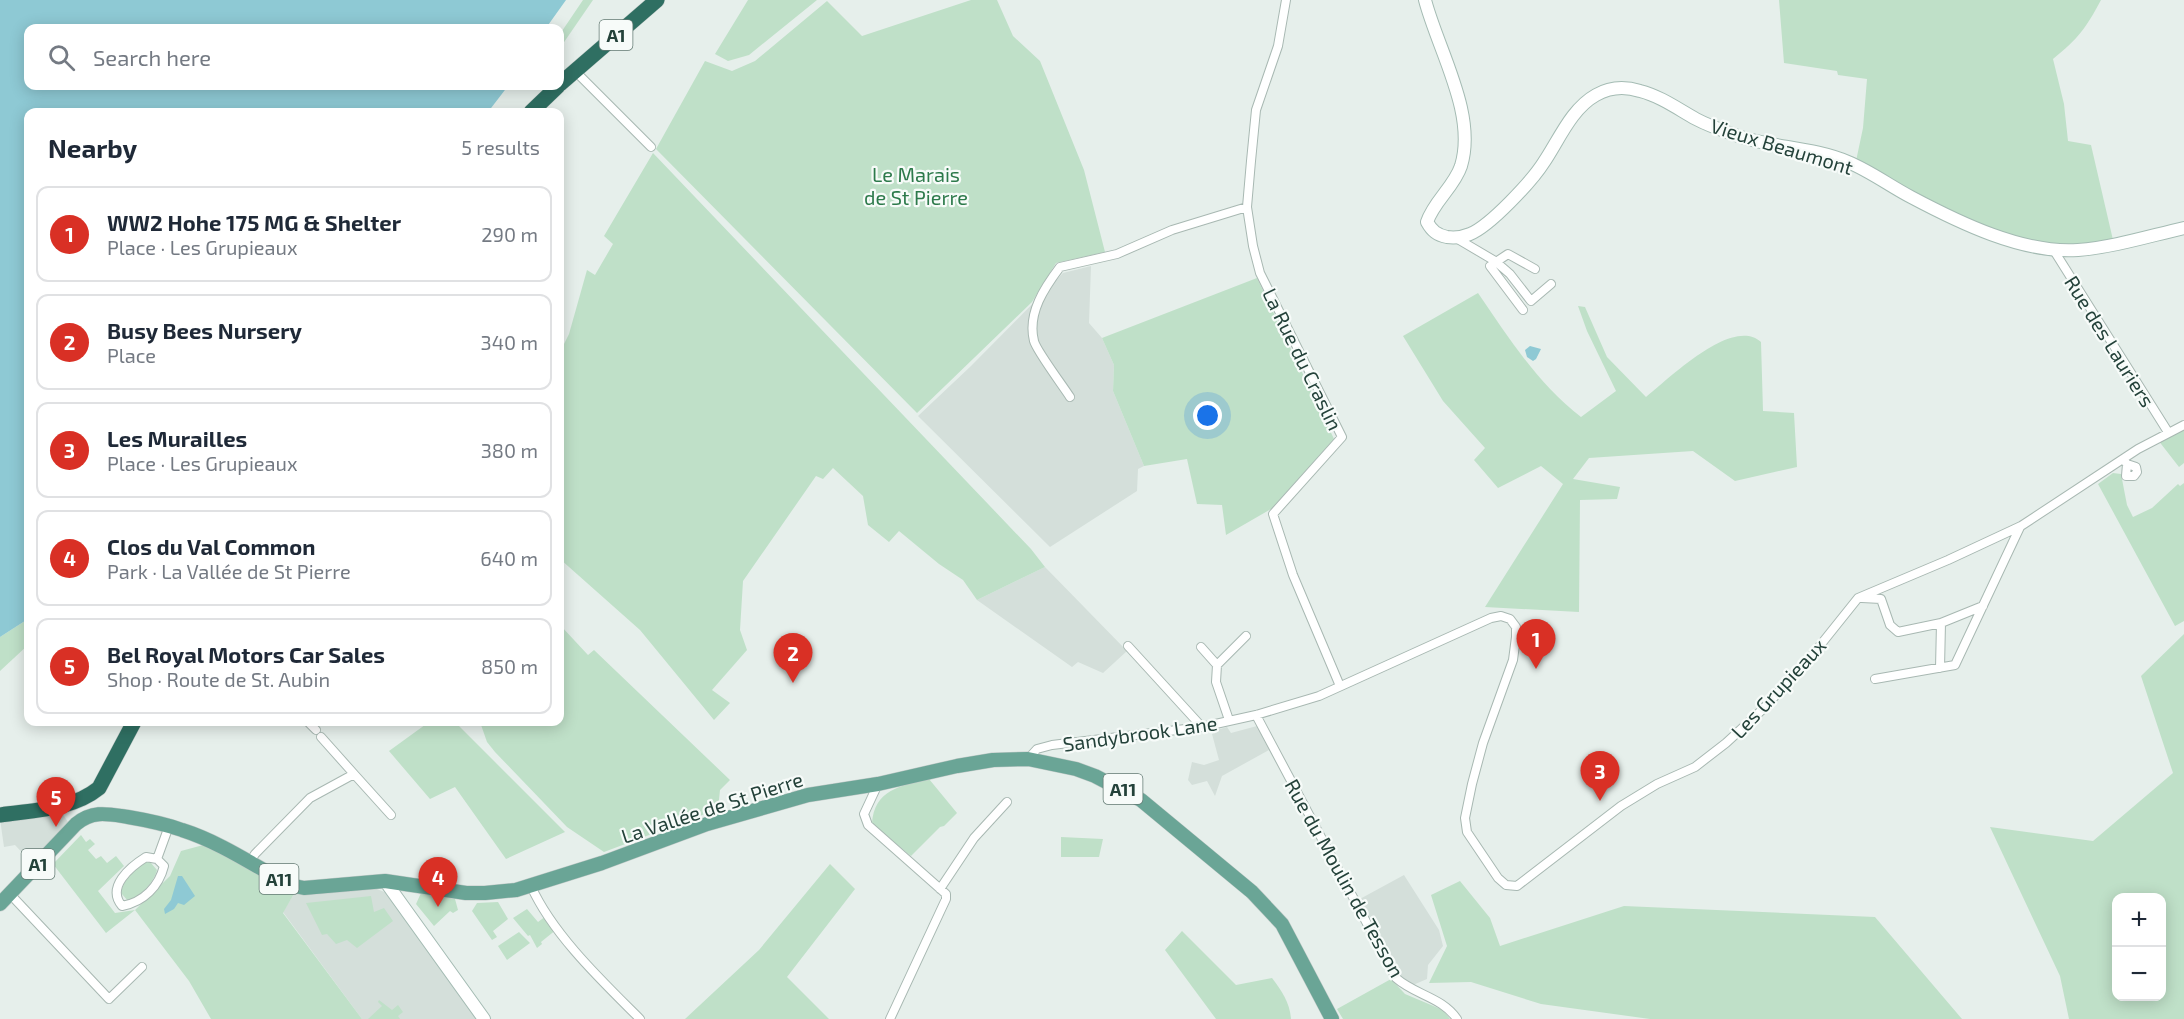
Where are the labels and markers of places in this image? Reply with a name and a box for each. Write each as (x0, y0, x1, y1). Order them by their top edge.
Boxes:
pin: 1 (1516, 620, 1556, 669)
pin: 2 (774, 634, 812, 683)
pin: 3 (1580, 752, 1620, 801)
pin: 5 (36, 778, 76, 827)
pin: 4 (418, 858, 458, 907)

